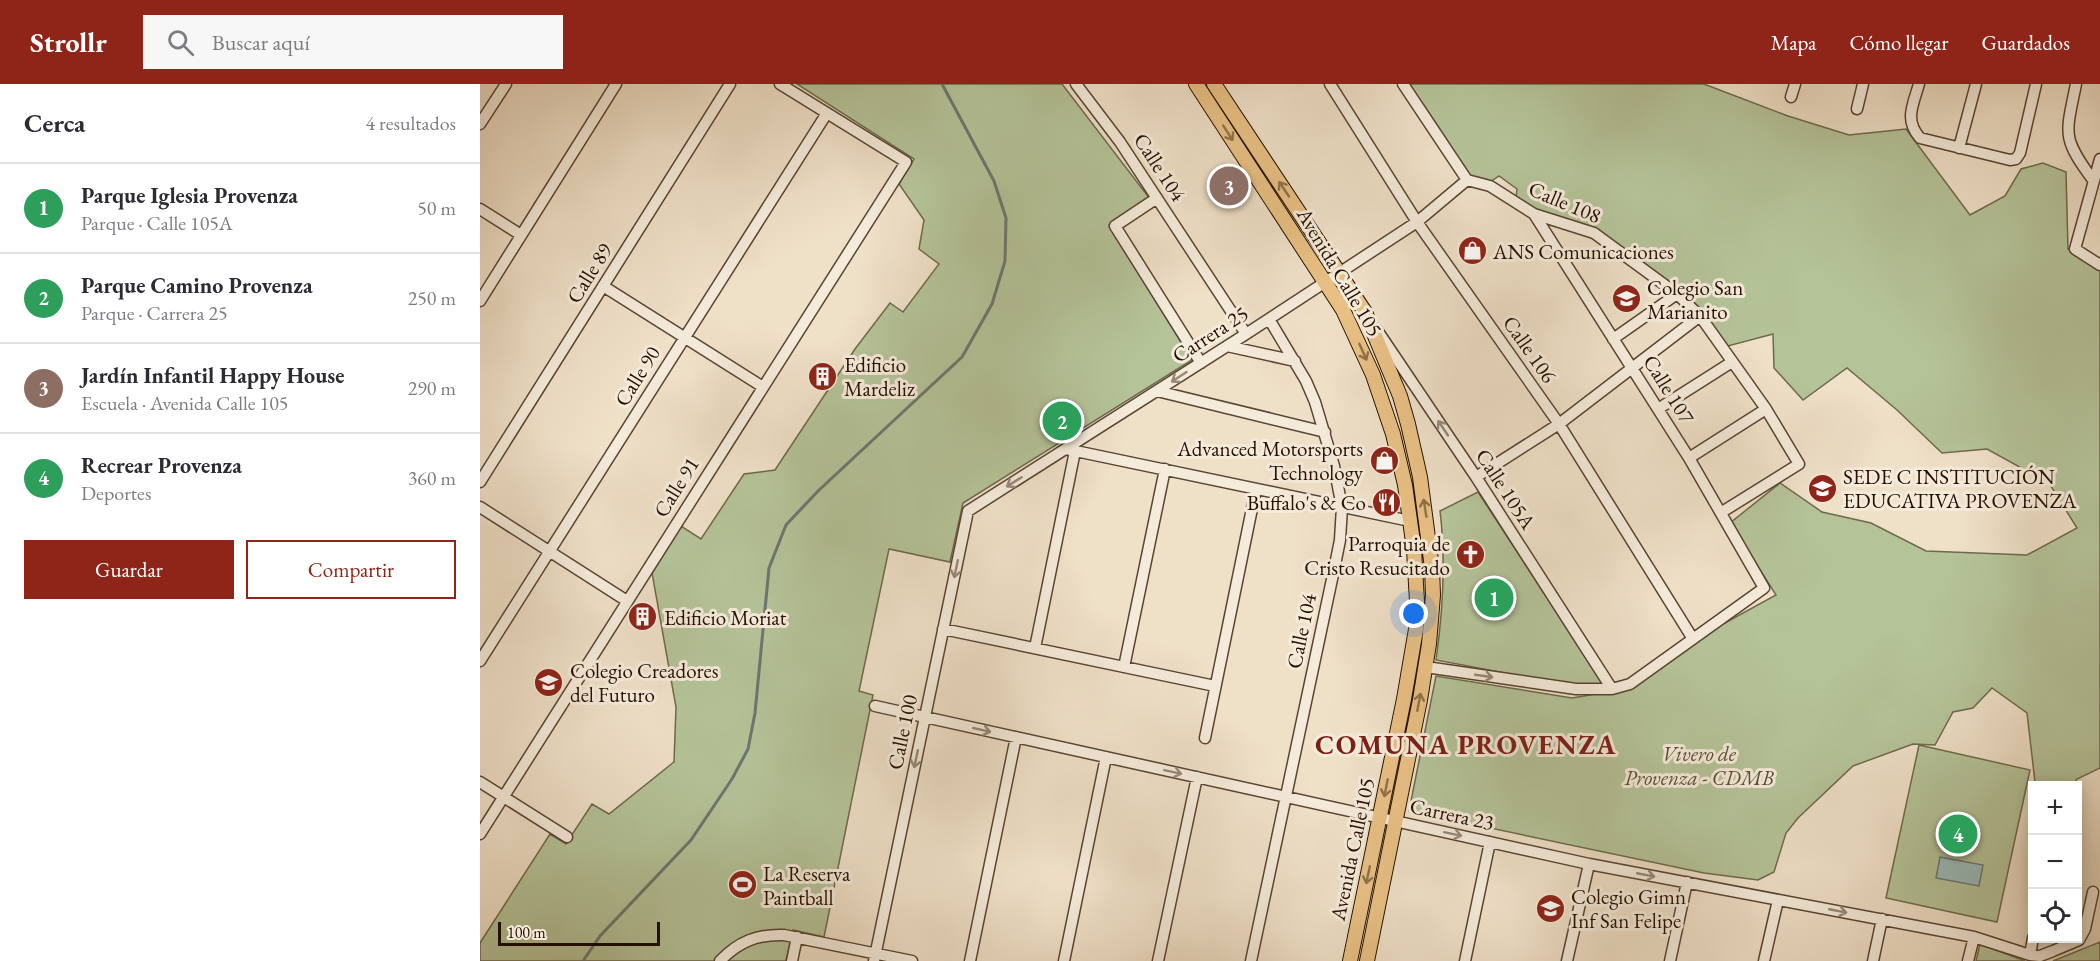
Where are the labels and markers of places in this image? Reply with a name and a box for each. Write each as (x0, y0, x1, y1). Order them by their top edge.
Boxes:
pin: 3 (1210, 164, 1248, 208)
shop icon: ANS Comunicaciones (1456, 235, 1488, 267)
place label: ANS Comunicaciones (1492, 238, 1674, 265)
place label: Colegio San Marianito (1647, 274, 1743, 325)
school or university icon: Colegio San Marianito (1610, 283, 1642, 315)
place label: Edificio Mardeliz (844, 351, 915, 402)
building icon: Edificio Mardeliz (807, 360, 839, 392)
pin: 2 (1042, 398, 1082, 444)
place label: Advanced Motorsports Technology (1176, 435, 1364, 486)
shop icon: Advanced Motorsports Technology (1368, 444, 1400, 476)
place label: SEDE C INSTITUCIÓN EDUCATIVA PROVENZA (1843, 463, 2077, 514)
school or university icon: SEDE C INSTITUCIÓN EDUCATIVA PROVENZA (1806, 472, 1838, 504)
restaurant icon: Buffalo's & Co (1371, 486, 1403, 518)
place label: Buffalo's & Co (1247, 489, 1366, 516)
place label: Parroquia de Cristo Resucitado (1304, 530, 1450, 581)
church icon: Parroquia de Cristo Resucitado (1455, 539, 1487, 571)
pin: 1 (1474, 576, 1514, 620)
building icon: Edificio Moriat (627, 601, 659, 633)
place label: Edificio Moriat (664, 604, 787, 631)
place label: Colegio Creadores del Futuro (570, 657, 719, 708)
school or university icon: Colegio Creadores del Futuro (533, 666, 565, 698)
pin: 4 (1938, 812, 1978, 856)
place label: La Reserva Paintball (763, 860, 851, 911)
sports icon: La Reserva Paintball (726, 869, 758, 901)
place label: Colegio Gimn Inf San Felipe (1571, 883, 1686, 934)
school or university icon: Colegio Gimn Inf San Felipe (1534, 892, 1566, 924)

